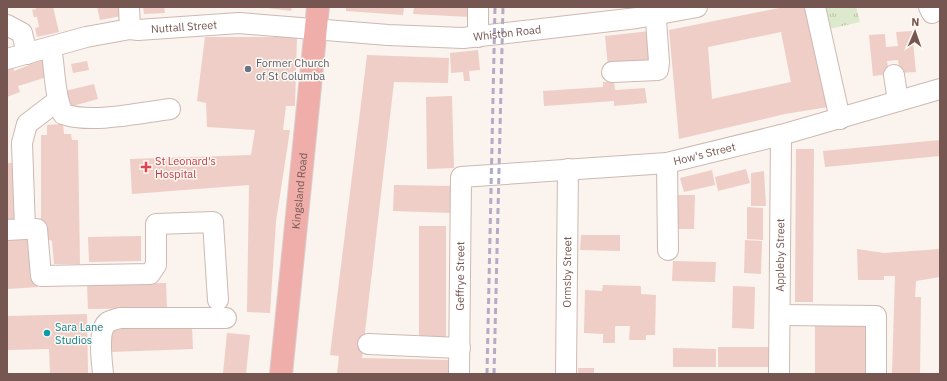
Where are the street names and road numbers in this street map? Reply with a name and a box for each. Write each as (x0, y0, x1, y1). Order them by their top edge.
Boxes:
street label: Nuttall Street (151, 18, 218, 36)
street label: Whiston Road (472, 22, 542, 44)
street label: How's Street (672, 139, 737, 168)
street label: Kingsland Road (289, 152, 310, 230)
street label: Appleby Street (773, 218, 787, 292)
street label: Ormsby Street (560, 236, 574, 308)
street label: Geffrye Street (453, 241, 467, 311)

